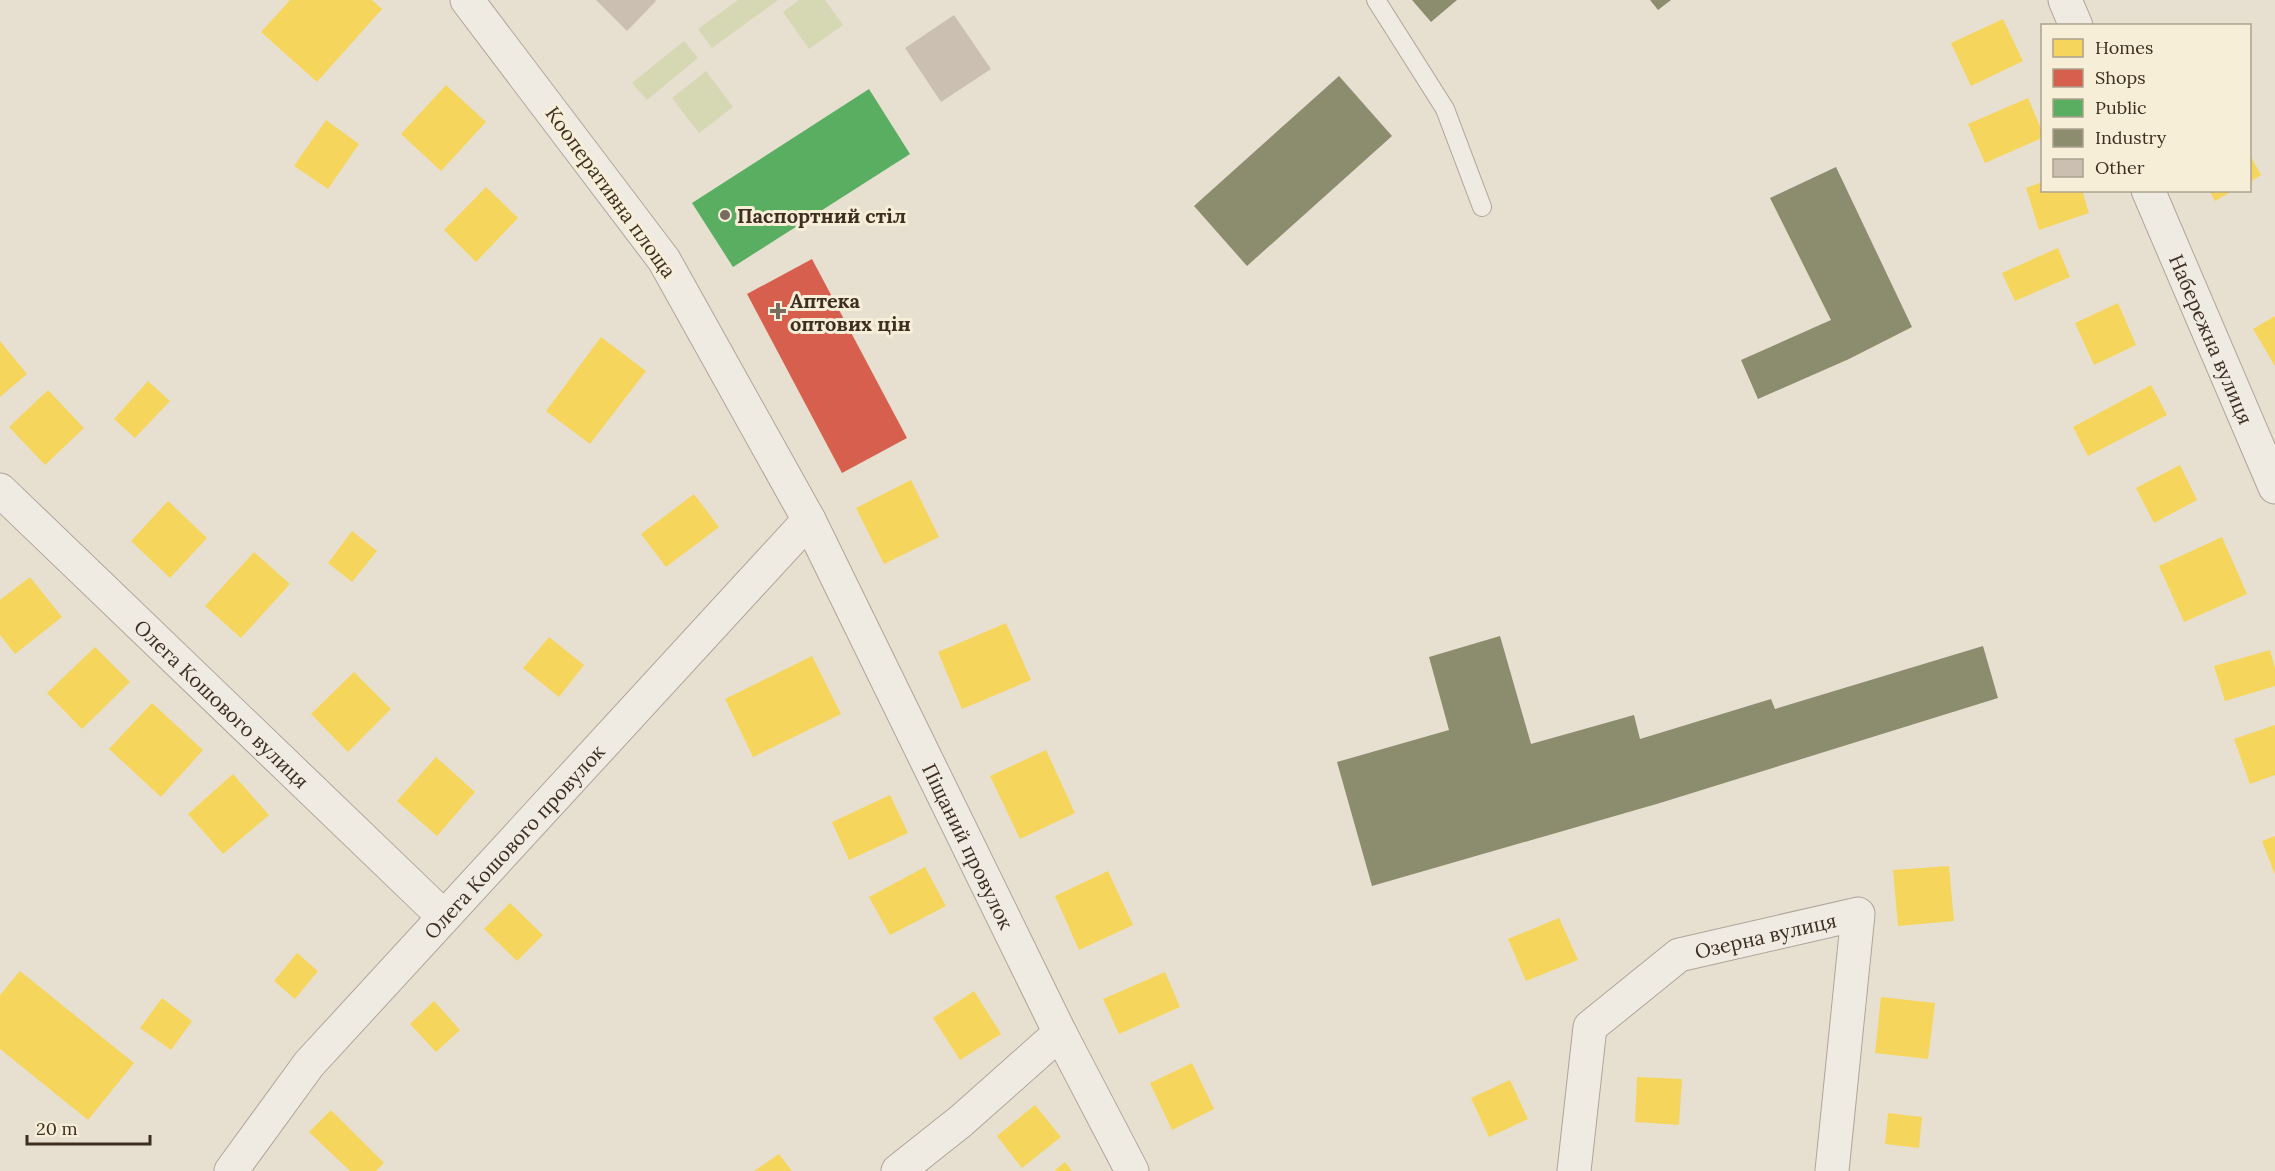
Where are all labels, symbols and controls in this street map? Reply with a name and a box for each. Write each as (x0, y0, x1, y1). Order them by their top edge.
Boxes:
legend (2041, 24, 2251, 192)
text: Homes (2095, 36, 2153, 59)
text: Shops (2095, 66, 2146, 89)
text: Public (2095, 96, 2147, 119)
street label: Кооперативна площа (540, 101, 682, 283)
text: Industry (2095, 126, 2167, 149)
text: Other (2095, 156, 2145, 179)
place label: Паспортний стіл (737, 203, 906, 228)
marker: Паспортний стіл (718, 208, 732, 222)
street label: Набережна вулиця (2164, 250, 2259, 428)
place label: Аптека оптових цін (790, 288, 911, 336)
marker: Аптека оптових цін (771, 304, 785, 318)
street label: Олега Кошового вулиця (129, 614, 315, 793)
street label: Олега Кошового провулок (418, 739, 610, 944)
street label: Піщаний провулок (917, 759, 1020, 933)
street label: Озерна вулиця (1692, 907, 1839, 964)
scale bar (27, 1108, 150, 1146)
text: 20 m (36, 1117, 78, 1140)

